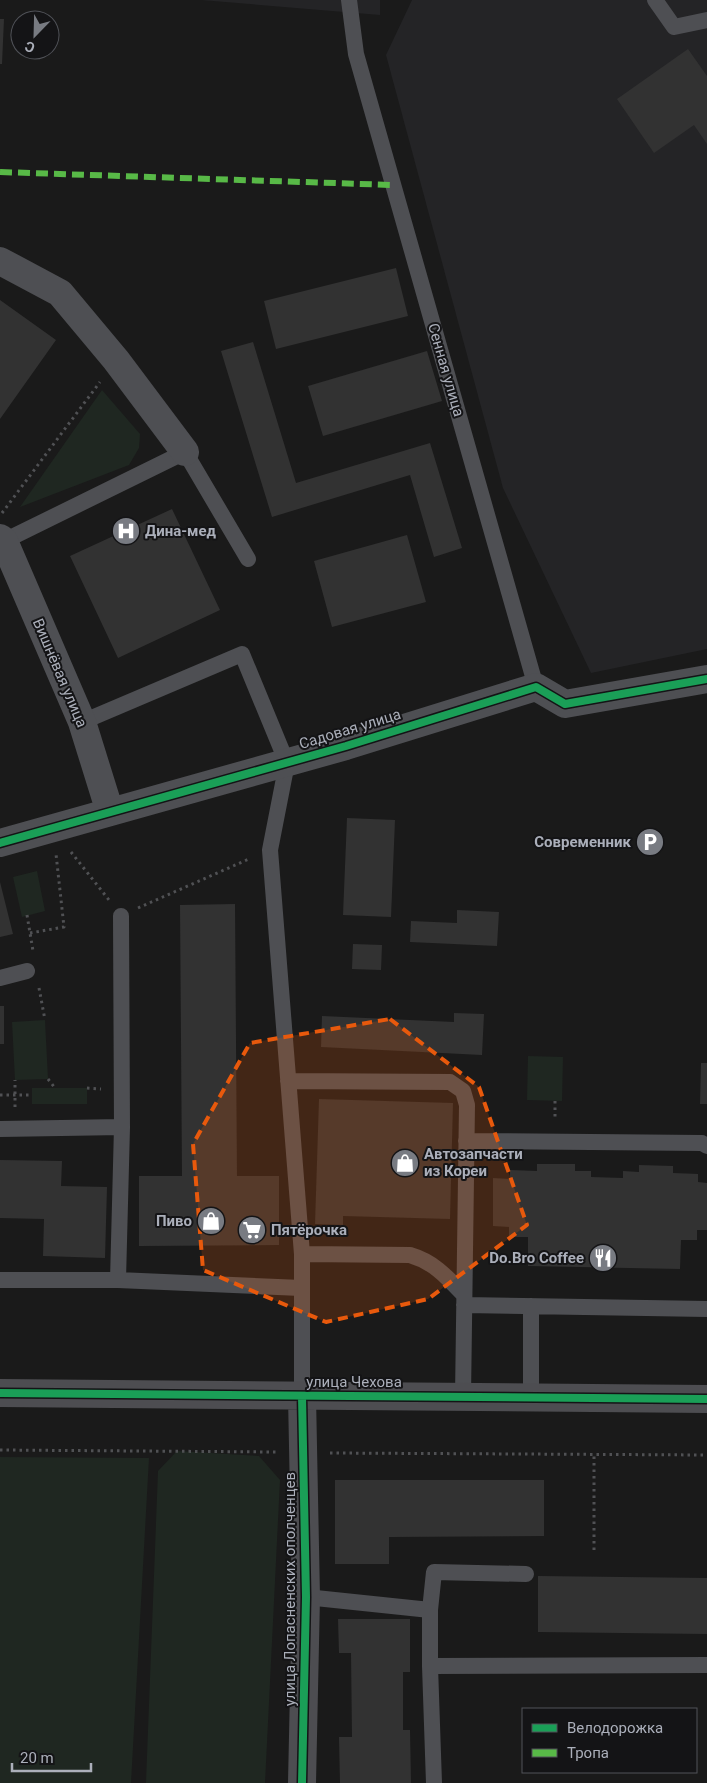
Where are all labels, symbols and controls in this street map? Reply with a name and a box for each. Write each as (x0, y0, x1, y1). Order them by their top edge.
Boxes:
north arrow (10, 10, 60, 60)
text: С (23, 38, 37, 56)
street label: Сенная улица (424, 321, 468, 419)
hospital icon: Дина-мед (111, 516, 141, 546)
place label: Дина-мед (145, 522, 217, 540)
street label: Вишнёвая улица (29, 616, 91, 730)
street label: Садовая улица (297, 705, 403, 753)
parking icon: Современник (635, 827, 665, 857)
place label: Современник (534, 833, 632, 851)
place label: Автозапчасти из Кореи (424, 1145, 523, 1180)
shop icon: Автозапчасти из Кореи (390, 1148, 420, 1178)
shop icon: Пиво (196, 1206, 226, 1236)
place label: Пиво (156, 1212, 192, 1230)
supermarket icon: Пятёрочка (237, 1215, 267, 1245)
place label: Пятёрочка (271, 1221, 347, 1239)
restaurant icon: Do.Bro Coffee (588, 1243, 618, 1273)
place label: Do.Bro Coffee (489, 1249, 584, 1267)
street label: улица Чехова (306, 1373, 402, 1391)
street label: улица Лопасненских ополченцев (281, 1472, 299, 1706)
legend (522, 1708, 697, 1773)
text: Велодорожка (567, 1719, 663, 1737)
scale bar (12, 1740, 91, 1772)
text: Тропа (567, 1744, 609, 1762)
text: 20 m (20, 1749, 54, 1767)

